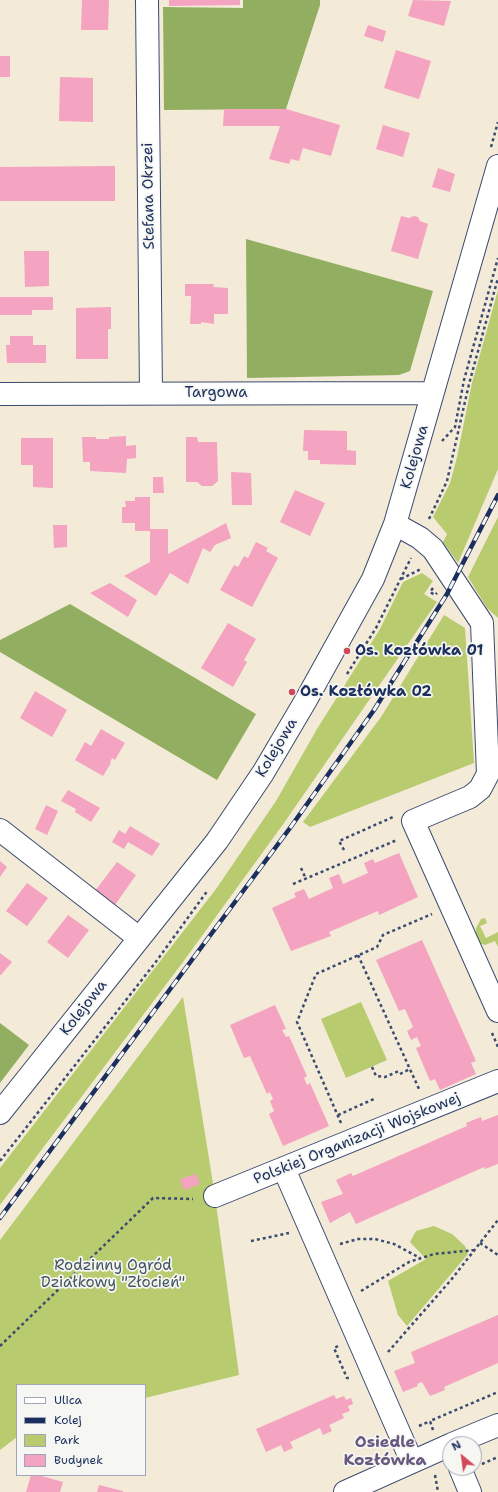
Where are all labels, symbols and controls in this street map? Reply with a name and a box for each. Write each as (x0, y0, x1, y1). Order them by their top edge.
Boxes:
street label: Stefana Okrzei (139, 142, 159, 250)
street label: Targowa (184, 384, 248, 402)
street label: Kolejowa (397, 423, 433, 491)
place label: Os. Kozłówka 01 (355, 642, 483, 660)
marker: Os. Kozłówka 01 (342, 646, 352, 656)
place label: Os. Kozłówka 02 (300, 683, 432, 701)
marker: Os. Kozłówka 02 (287, 687, 297, 697)
street label: Kolejowa (252, 715, 302, 781)
street label: Kolejowa (57, 977, 111, 1039)
street label: Polskiej Organizacji Wojskowej (251, 1089, 463, 1189)
park label: Rodzinny Ogród Działkowy "Złocień" (41, 1257, 185, 1292)
legend (16, 1384, 146, 1476)
text: Ulica (54, 1392, 82, 1408)
text: Kolej (54, 1412, 82, 1428)
text: Park (54, 1432, 80, 1448)
district label: Osiedle Kozłówka (344, 1433, 426, 1471)
north arrow (442, 1436, 482, 1476)
text: N (449, 1437, 464, 1455)
text: Budynek (54, 1452, 103, 1468)

